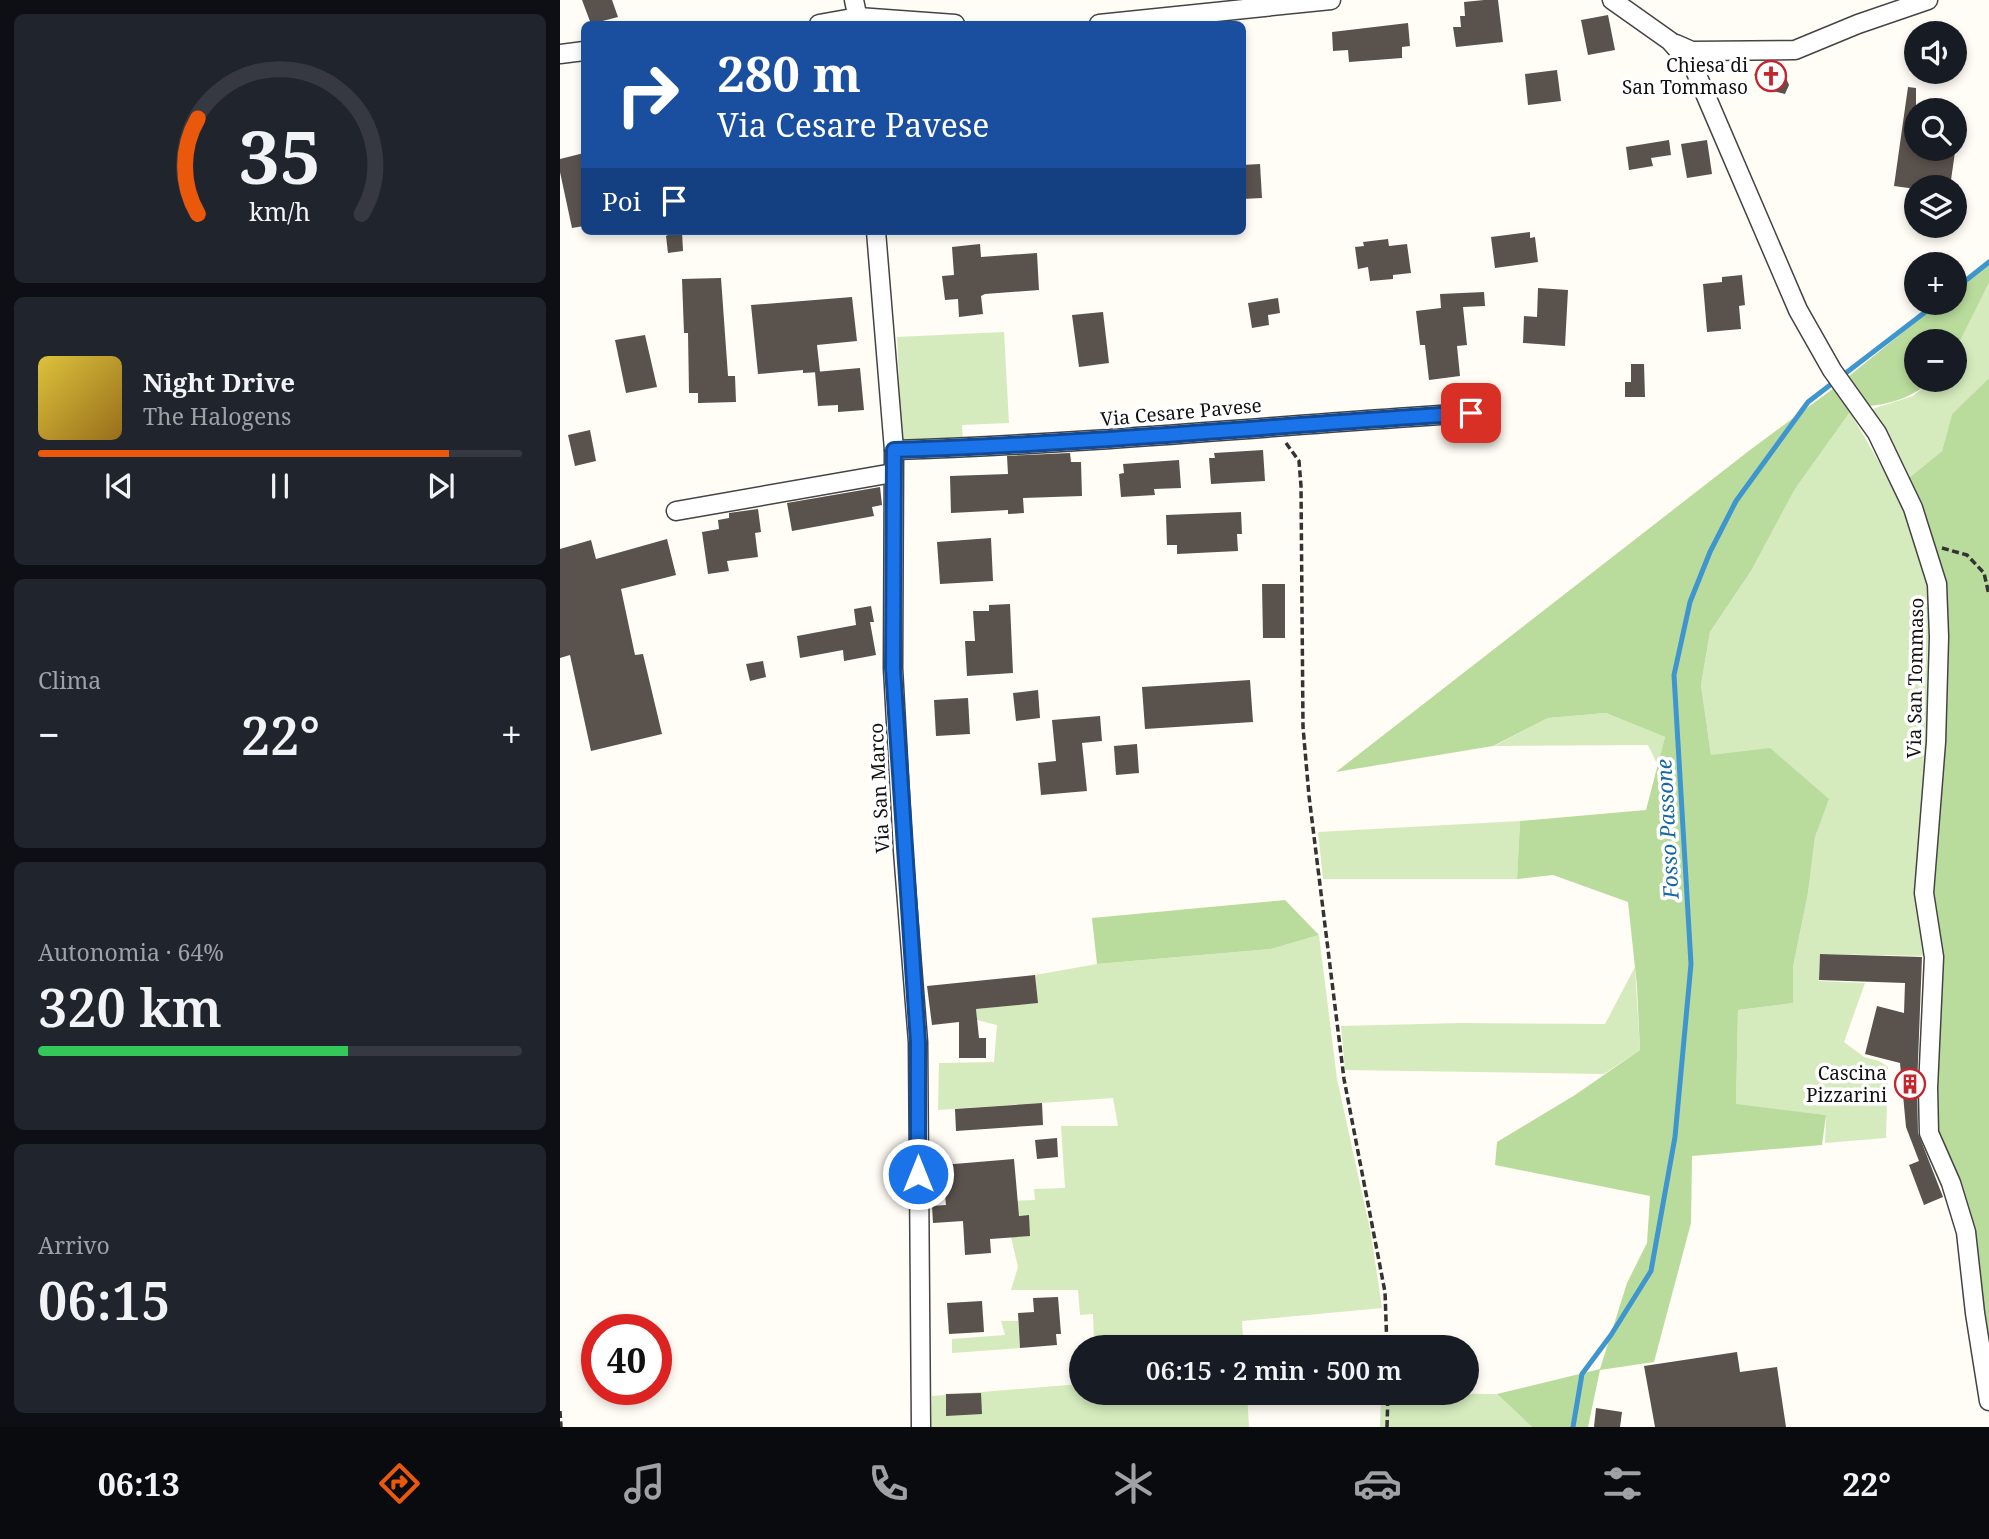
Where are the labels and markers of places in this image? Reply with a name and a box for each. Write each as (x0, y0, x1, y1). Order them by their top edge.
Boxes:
place label: Chiesa di San Tommaso (1622, 52, 1748, 100)
church icon: Chiesa di San Tommaso (1754, 59, 1788, 93)
pin (1441, 383, 1501, 443)
place label: Cascina Pizzarini (1806, 1060, 1887, 1108)
building icon: Cascina Pizzarini (1893, 1067, 1927, 1101)

